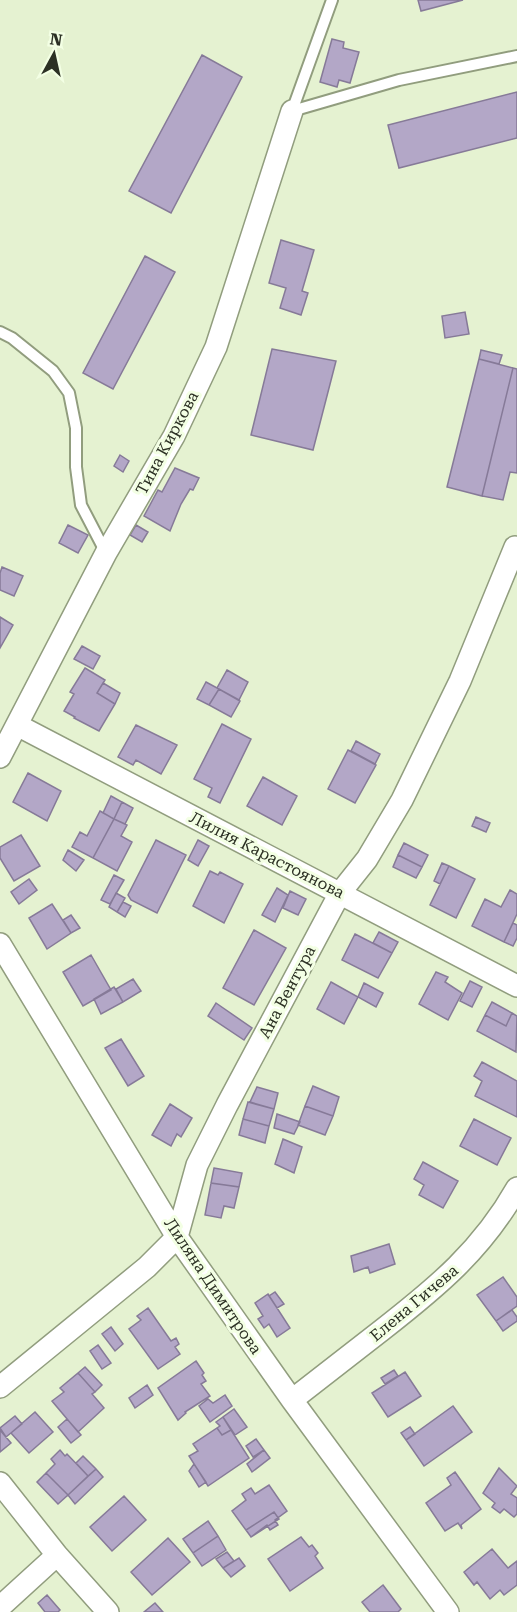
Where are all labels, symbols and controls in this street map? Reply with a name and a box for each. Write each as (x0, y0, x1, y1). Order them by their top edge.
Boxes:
north arrow (24, 24, 84, 84)
text: N (49, 29, 63, 50)
street label: Тина Киркова (132, 388, 202, 498)
street label: Лилия Карастоянова (186, 808, 348, 902)
street label: Ана Вентура (255, 942, 319, 1041)
street label: Лиляна Димитрова (160, 1214, 266, 1358)
street label: Елена Гичева (366, 1260, 462, 1345)

